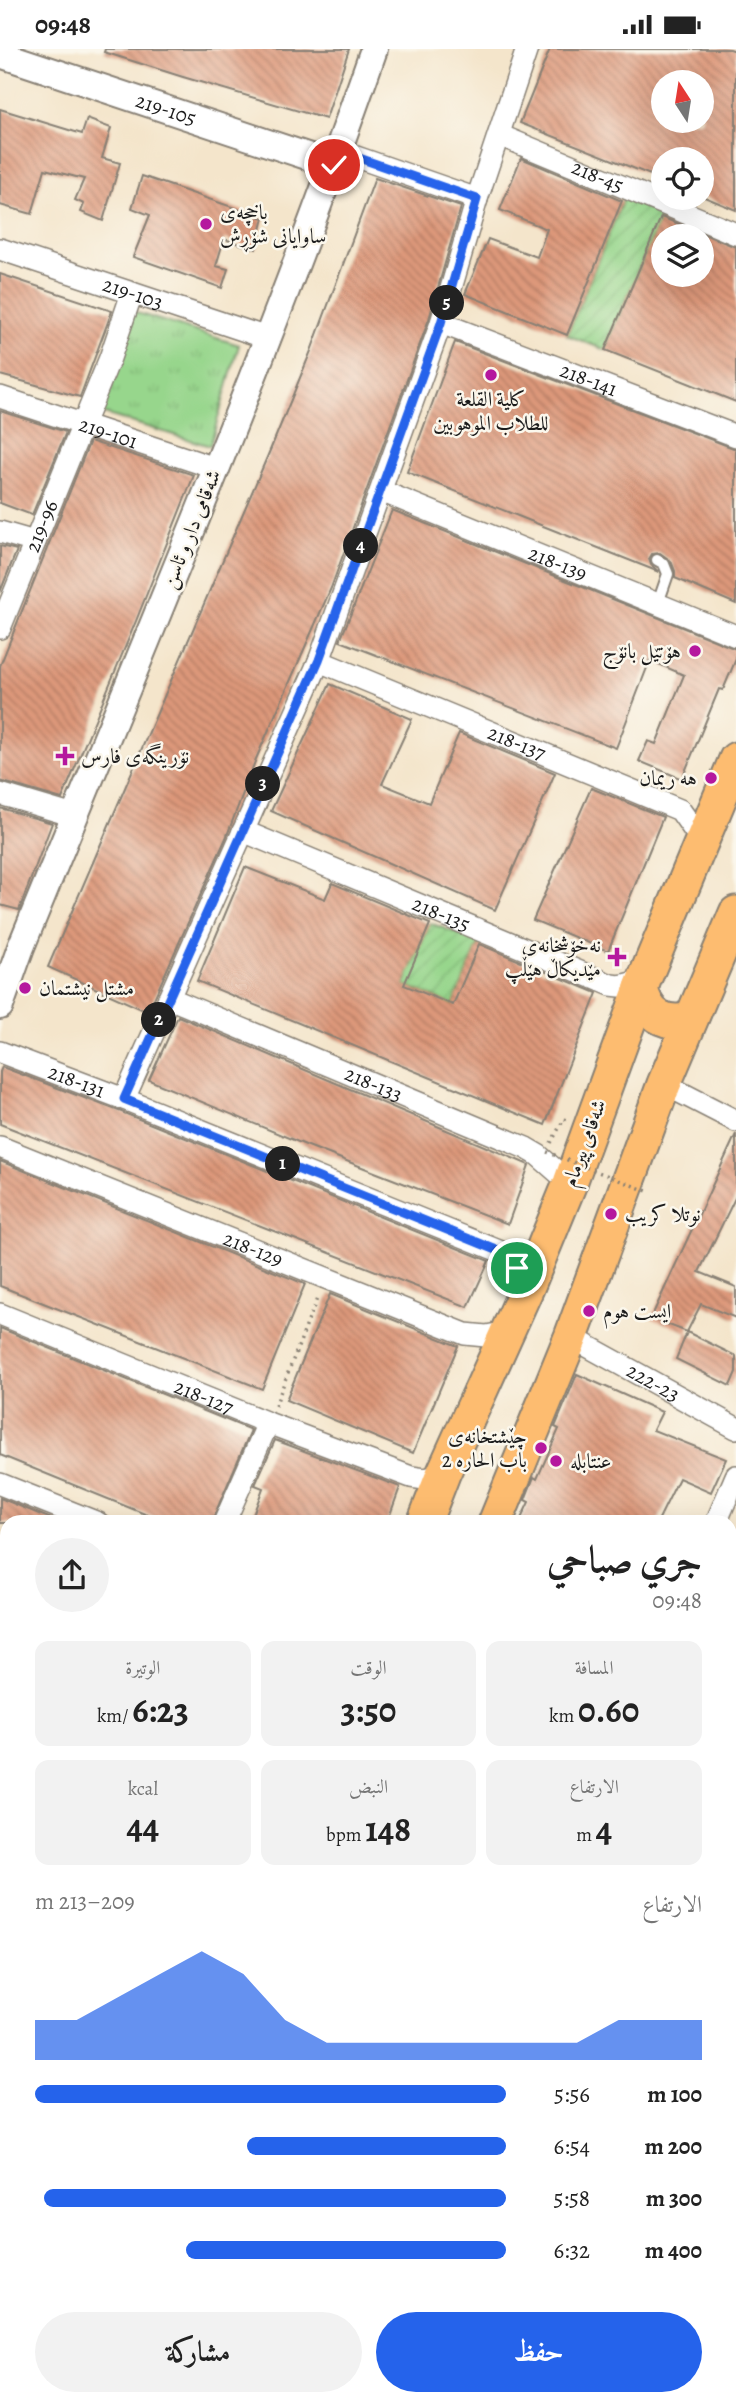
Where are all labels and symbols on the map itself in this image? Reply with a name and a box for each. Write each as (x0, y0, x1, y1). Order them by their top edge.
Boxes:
north arrow (651, 70, 714, 133)
street label: 219-105 (132, 86, 200, 132)
pin (304, 135, 364, 195)
street label: 218-45 (567, 153, 628, 200)
place label: باخچەی ساوایانی شۆڕش (220, 198, 326, 253)
marker: باخچەی ساوایانی شۆڕش (198, 216, 214, 232)
street label: 219-103 (99, 270, 167, 316)
pin: 5 (430, 285, 464, 321)
street label: 218-141 (556, 356, 621, 403)
marker: کلیة القلعة للطلاب الموهوبین (483, 367, 499, 383)
place label: کلیة القلعة للطلاب الموهوبین (433, 385, 549, 437)
street label: 219-101 (75, 410, 141, 455)
street label: شەقامی دار و ئاسن (154, 465, 228, 593)
street label: 219-96 (18, 496, 65, 556)
pin: 4 (344, 529, 378, 563)
street label: 218-139 (524, 539, 591, 588)
place label: هۆتێل بانۆج (602, 637, 681, 670)
marker: هۆتێل بانۆج (687, 643, 703, 659)
street label: 218-137 (484, 718, 550, 767)
place label: نۆرینگەی فارس (81, 742, 189, 770)
marker: نۆرینگەی فارس (55, 746, 75, 766)
place label: هه ريمان (639, 764, 697, 792)
pin: 3 (246, 767, 280, 801)
marker: هه ريمان (703, 770, 719, 786)
street label: 218-135 (408, 889, 475, 939)
place label: نەخۆشخانەی مێدیکاڵ هێڵپ (505, 931, 601, 985)
marker: نەخۆشخانەی مێدیکاڵ هێڵپ (607, 947, 627, 967)
place label: مشتل نيشتمان (39, 974, 134, 1003)
marker: مشتل نيشتمان (17, 980, 33, 996)
pin: 2 (142, 1003, 176, 1037)
street label: 218-131 (44, 1058, 109, 1105)
street label: 218-133 (341, 1059, 407, 1109)
street label: شەقامی پیرمام (555, 1095, 617, 1192)
pin: 1 (266, 1147, 300, 1181)
place label: نوتلا كريب (625, 1200, 701, 1228)
marker: نوتلا كريب (603, 1206, 619, 1222)
street label: 218-129 (219, 1224, 287, 1273)
pin (487, 1238, 547, 1298)
place label: ايست هوم (603, 1297, 671, 1329)
marker: ايست هوم (581, 1303, 597, 1319)
street label: 222-23 (622, 1356, 685, 1408)
street label: 218-127 (170, 1372, 238, 1421)
place label: چێشتخانەی باب الحارە 2 (442, 1422, 527, 1474)
marker: چێشتخانەی باب الحارە 2 (533, 1440, 549, 1456)
place label: عنتابله (570, 1447, 611, 1475)
marker: عنتابله (548, 1453, 564, 1469)

